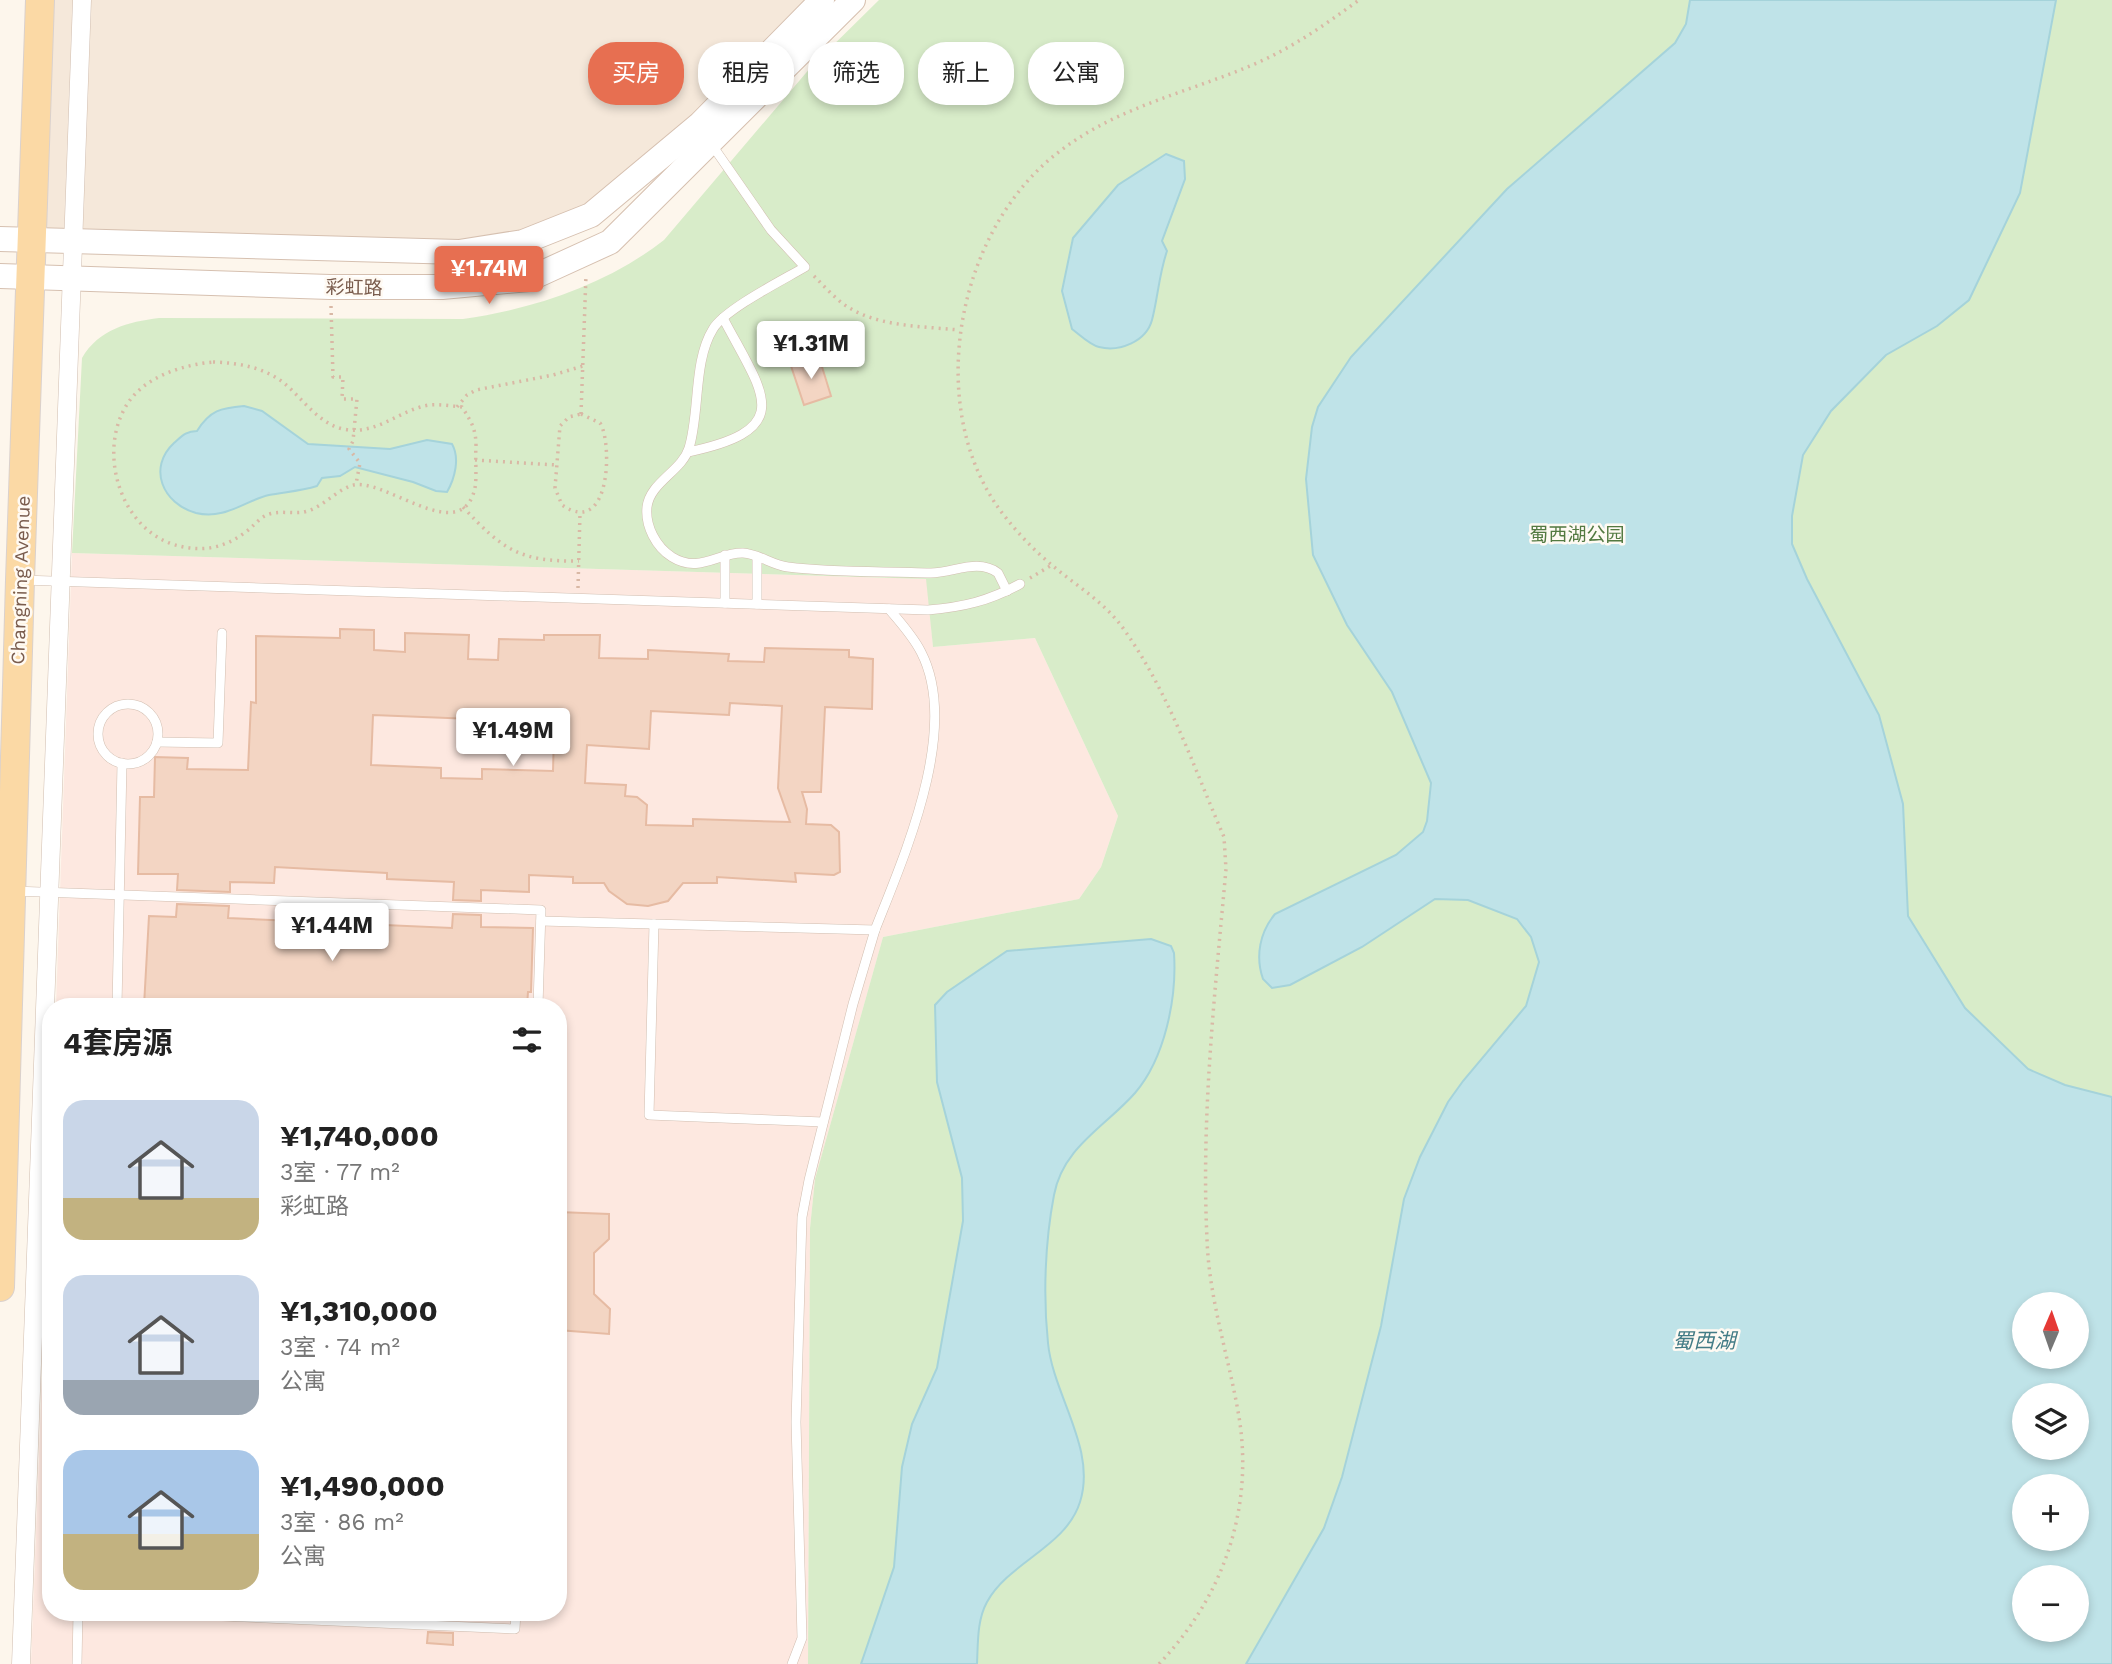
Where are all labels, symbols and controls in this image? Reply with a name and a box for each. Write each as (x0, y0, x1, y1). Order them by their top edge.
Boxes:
chip: 买房 (588, 42, 684, 105)
chip: 租房 (698, 42, 794, 105)
chip: 筛选 (808, 42, 904, 105)
chip: 新上 (918, 42, 1014, 105)
chip: 公寓 (1028, 42, 1124, 105)
pin: ¥1.74M (432, 246, 546, 306)
text: ¥1.74M (450, 255, 528, 282)
street label: 彩虹路 (325, 276, 383, 299)
pin: ¥1.31M (754, 322, 868, 381)
text: ¥1.31M (773, 330, 849, 357)
street label: Changning Avenue (6, 495, 35, 665)
park label: 蜀西湖公园 (1529, 523, 1625, 546)
pin: ¥1.49M (456, 708, 570, 768)
text: ¥1.49M (472, 717, 554, 744)
pin: ¥1.44M (275, 904, 389, 963)
text: ¥1.44M (291, 912, 373, 939)
icon: filters (508, 1021, 546, 1059)
text: 4套房源 (63, 1025, 172, 1060)
text: ¥1,740,000 (280, 1118, 439, 1153)
icon: home (119, 1128, 203, 1212)
text: 3室 · 77 m² (280, 1159, 400, 1186)
text: 彩虹路 (280, 1193, 349, 1220)
north arrow (2012, 1292, 2090, 1368)
map controls (2012, 1292, 2089, 1642)
text: ¥1,310,000 (280, 1293, 438, 1328)
icon: home (119, 1303, 203, 1387)
water label: 蜀西湖 (1673, 1328, 1738, 1353)
text: 3室 · 74 m² (280, 1334, 400, 1361)
text: 公寓 (280, 1368, 326, 1395)
button: layers (2012, 1383, 2089, 1460)
text: ¥1,490,000 (280, 1468, 445, 1503)
button: + (2012, 1474, 2089, 1551)
icon: home (119, 1478, 203, 1562)
text: 3室 · 86 m² (280, 1509, 404, 1536)
text: 公寓 (280, 1543, 326, 1570)
button: − (2012, 1565, 2089, 1642)

